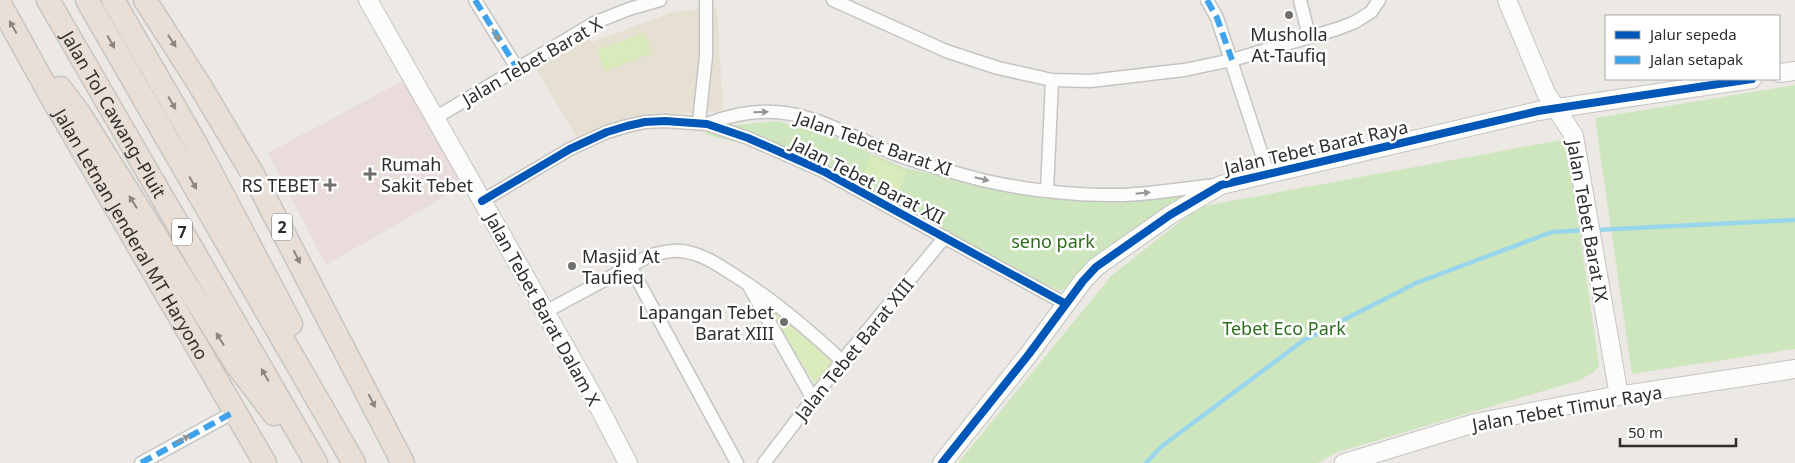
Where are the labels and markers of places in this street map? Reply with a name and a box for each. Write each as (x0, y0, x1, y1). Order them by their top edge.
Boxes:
marker: Musholla At-Taufiq (1283, 9, 1295, 21)
place label: Musholla At-Taufiq (1250, 22, 1328, 67)
place label: Rumah Sakit Tebet (381, 152, 474, 197)
marker: Rumah Sakit Tebet (363, 167, 377, 181)
place label: RS TEBET (242, 173, 319, 197)
marker: RS TEBET (323, 178, 337, 192)
place label: Masjid At Taufieq (582, 244, 661, 289)
marker: Masjid At Taufieq (566, 260, 578, 272)
place label: Lapangan Tebet Barat XIII (639, 300, 774, 345)
marker: Lapangan Tebet Barat XIII (778, 316, 790, 328)

